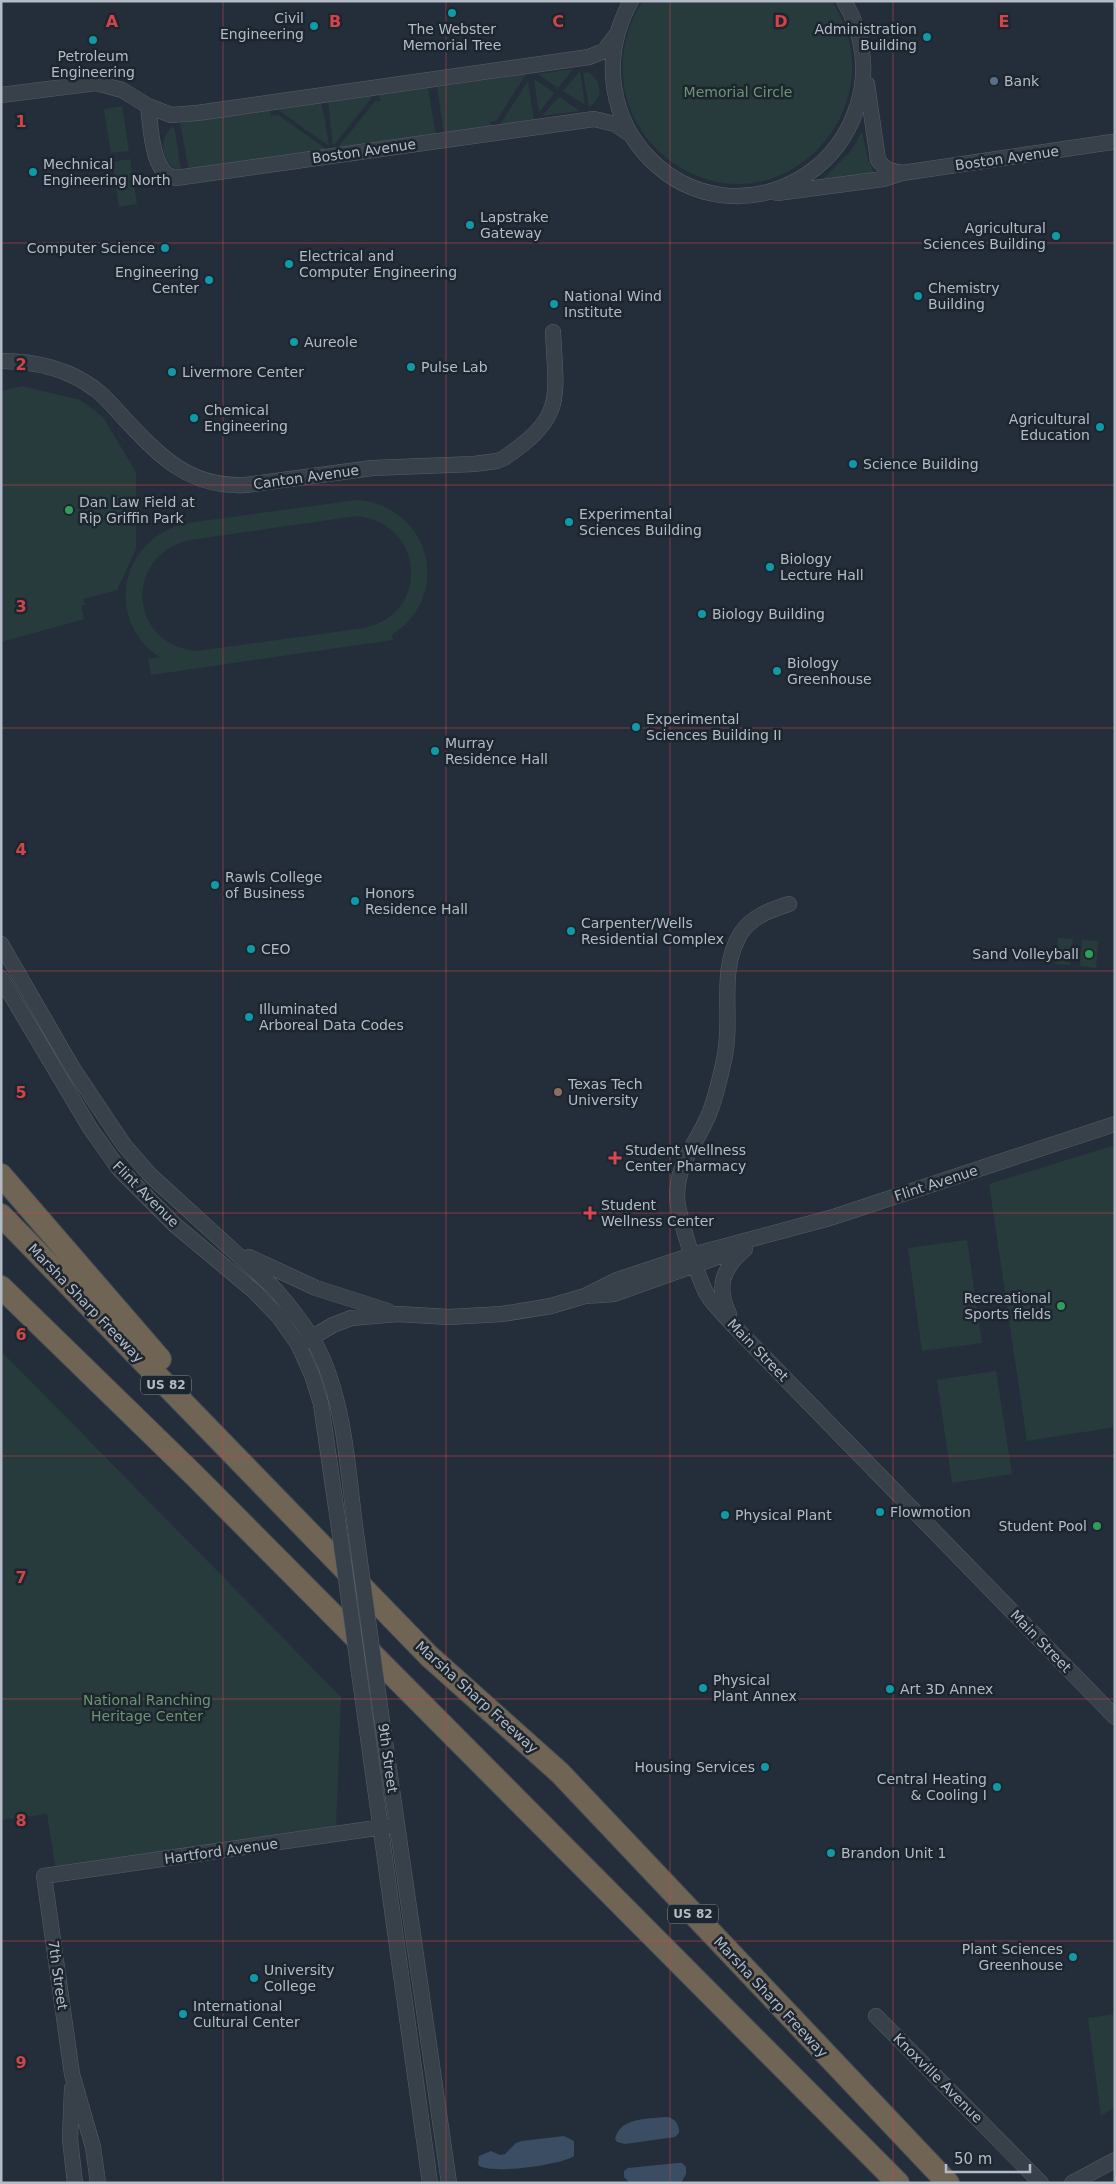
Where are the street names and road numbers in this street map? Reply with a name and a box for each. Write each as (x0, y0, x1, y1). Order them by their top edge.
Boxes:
street label: Boston Avenue (311, 136, 417, 166)
street label: Boston Avenue (954, 143, 1060, 173)
street label: Canton Avenue (252, 462, 360, 492)
street label: Flint Avenue (110, 1158, 182, 1230)
street label: Flint Avenue (892, 1162, 980, 1204)
street label: Marsha Sharp Freeway (25, 1240, 147, 1366)
street label: Main Street (724, 1316, 792, 1385)
road number: US 82 (141, 1376, 191, 1394)
street label: Main Street (1007, 1607, 1075, 1676)
street label: Marsha Sharp Freeway (413, 1638, 541, 1756)
street label: 9th Street (375, 1722, 401, 1794)
street label: Hartford Avenue (163, 1835, 279, 1867)
road number: US 82 (668, 1905, 718, 1924)
street label: Marsha Sharp Freeway (711, 1933, 831, 2061)
street label: 7th Street (45, 1939, 71, 2011)
street label: Knoxville Avenue (890, 2030, 986, 2126)

